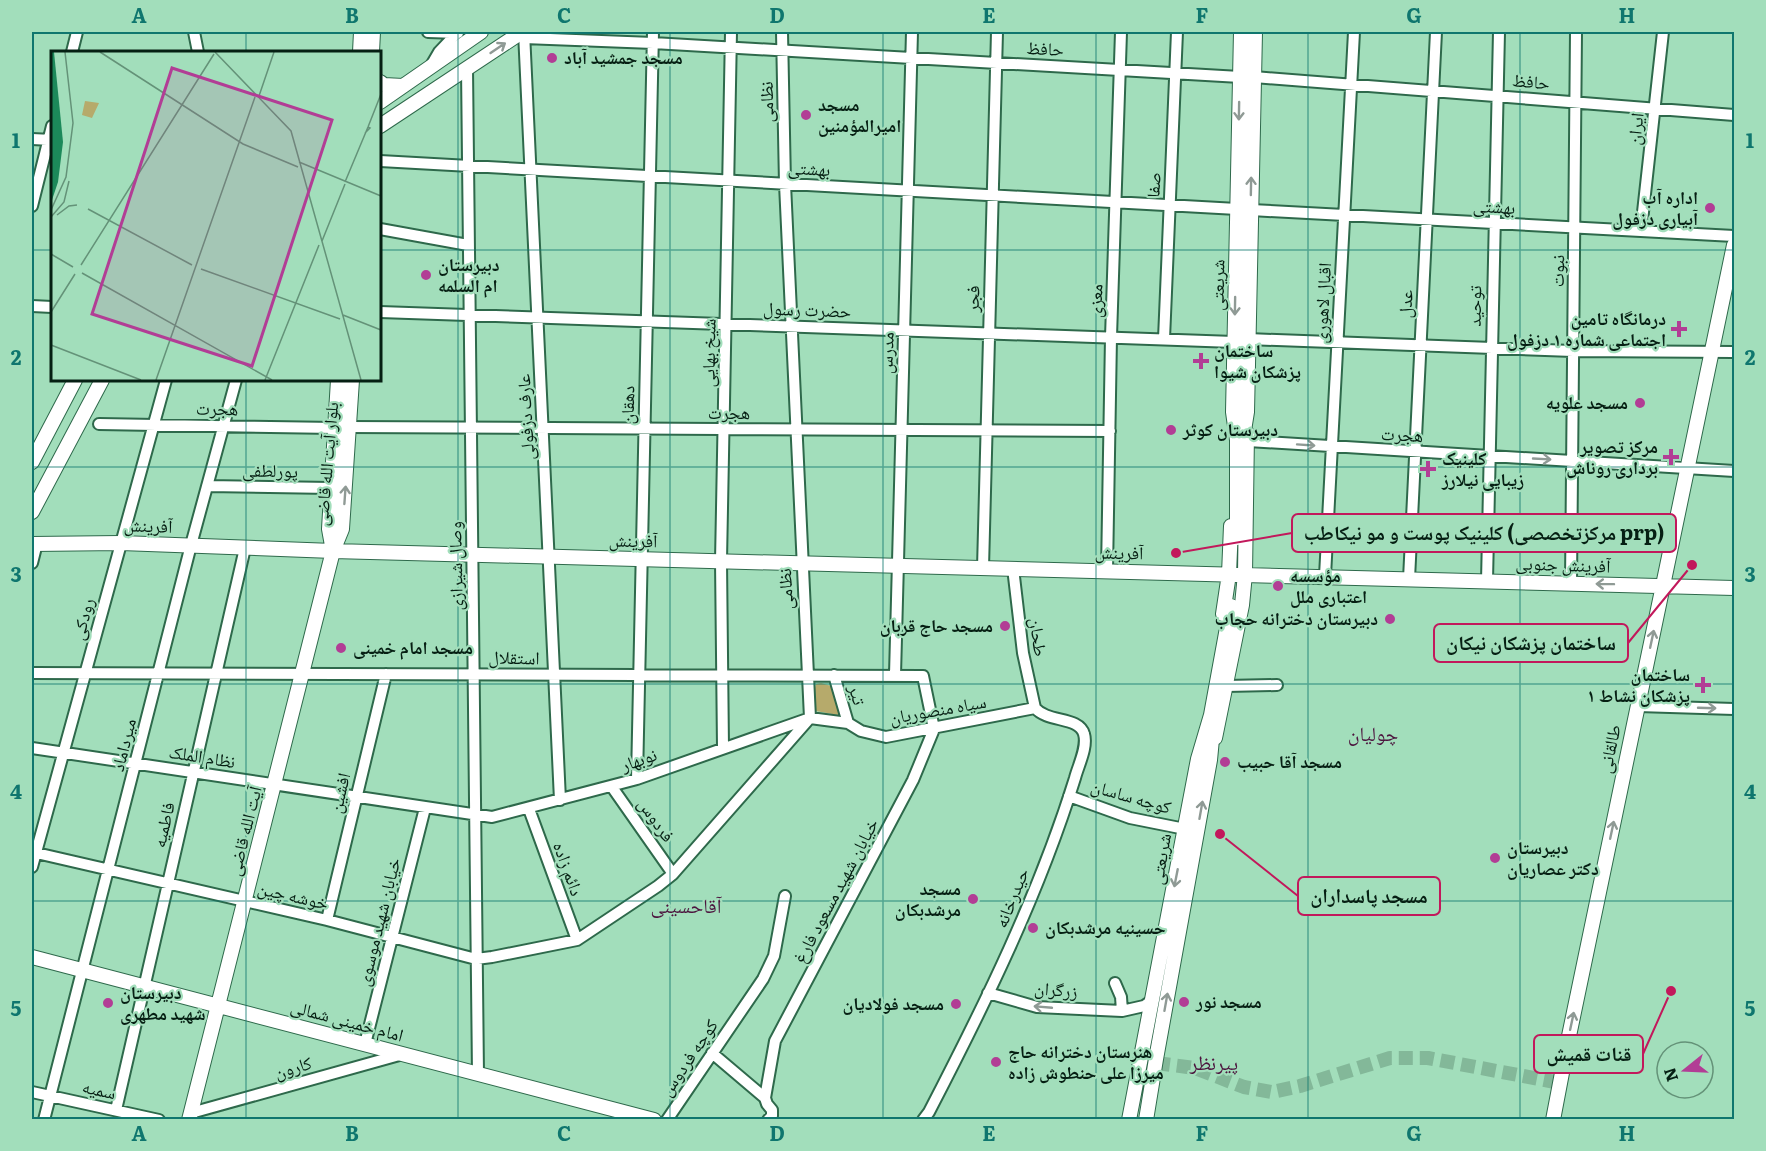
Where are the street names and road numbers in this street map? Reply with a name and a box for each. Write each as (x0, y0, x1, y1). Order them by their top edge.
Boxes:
street label: حافظ (1026, 33, 1065, 62)
street label: حافظ (1511, 65, 1551, 96)
street label: نظامی (752, 81, 779, 123)
street label: ایران (1619, 111, 1650, 146)
street label: بهشتی (787, 153, 831, 182)
street label: صفا (1138, 171, 1167, 198)
street label: بهشتی (1472, 191, 1516, 220)
street label: نبوت (1543, 254, 1570, 287)
street label: شریعتی (1203, 259, 1230, 311)
street label: اقبال لاهوری (1306, 262, 1337, 344)
street label: معزی (1080, 283, 1109, 318)
street label: فجر (958, 285, 985, 314)
street label: توحید (1460, 285, 1487, 327)
street label: عدل (1390, 289, 1419, 319)
street label: حضرت رسول (763, 293, 852, 324)
street label: شیخ بهایی (693, 318, 722, 388)
street label: مدرس (871, 332, 900, 374)
street label: عارف دزفولی (509, 373, 540, 461)
street label: دهقان (613, 385, 640, 425)
street label: هجرت (196, 394, 238, 421)
street label: هجرت (708, 398, 750, 425)
street label: بلوار آیت الله قاضی (307, 401, 344, 527)
street label: هجرت (1380, 419, 1424, 448)
street label: پورلطفی (242, 456, 298, 483)
street label: آفرینش (123, 510, 173, 539)
street label: وصال شیرازی (440, 521, 469, 611)
street label: آفرینش (608, 526, 658, 553)
street label: آفرینش (1094, 538, 1144, 565)
street label: آفرینش جنوبی (1515, 548, 1611, 579)
street label: نظامی (770, 568, 799, 610)
street label: رودکی (63, 594, 100, 643)
street label: طحان (1024, 616, 1055, 658)
street label: استقلال (488, 643, 540, 670)
street label: تیر (842, 680, 874, 708)
street label: سیاه منصوریان (887, 687, 988, 730)
street label: میرداماد (103, 715, 142, 774)
street label: طالقانی (1590, 722, 1627, 776)
street label: نظام الملک (167, 737, 238, 774)
street label: نوبهار (616, 740, 660, 778)
street label: افشین (321, 770, 356, 816)
street label: کوچه ساسان (1088, 771, 1175, 820)
street label: آیت الله قاضی (219, 782, 268, 878)
street label: فردوس (632, 791, 682, 847)
street label: فاطمیه (144, 799, 181, 850)
street label: خیابان شهید مسعود فارغ (785, 813, 884, 967)
street label: شریعتی (1142, 831, 1177, 886)
street label: دائم زاده (547, 838, 592, 899)
street label: خیابان شهید موسوی (349, 855, 407, 989)
street label: حیدرخانه (986, 863, 1035, 931)
street label: خوشه چین (255, 873, 331, 916)
street label: زرگران (1033, 973, 1079, 1004)
street label: امام خمینی شمالی (288, 991, 407, 1048)
street label: کوچه فردوس (652, 1013, 724, 1101)
street label: کارون (271, 1048, 315, 1085)
street label: سمیه (80, 1072, 119, 1105)

